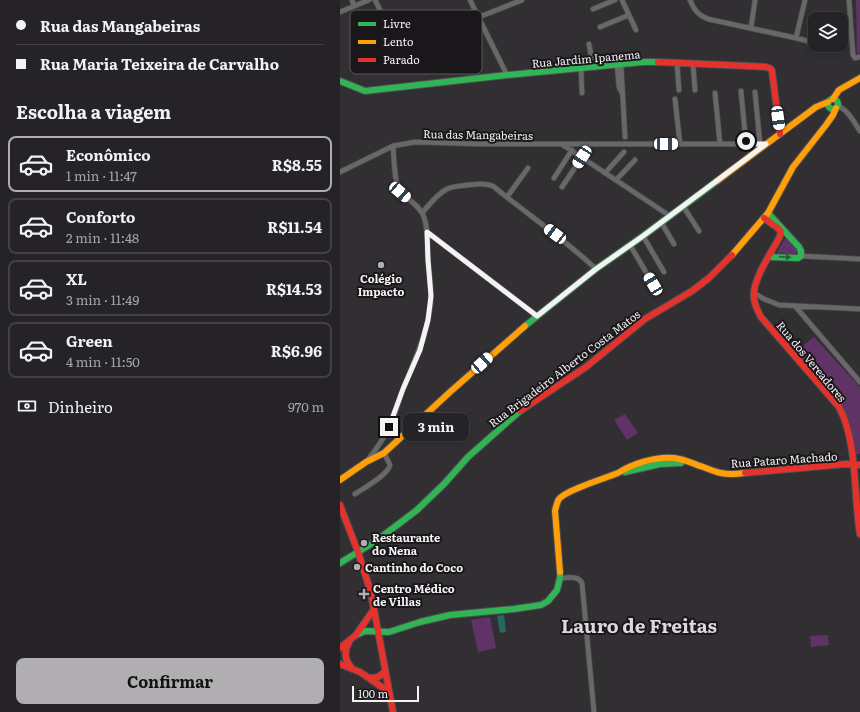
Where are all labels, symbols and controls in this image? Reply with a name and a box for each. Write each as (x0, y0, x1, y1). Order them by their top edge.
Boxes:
legend (350, 10, 482, 74)
map controls (808, 12, 848, 52)
button: layers (808, 12, 848, 52)
text: Rua das Mangabeiras (40, 14, 200, 37)
text: Livre (383, 15, 411, 31)
text: Lento (383, 33, 413, 49)
street label: Rua Jardim Ipanema (531, 45, 641, 71)
text: Parado (383, 51, 420, 67)
text: Rua Maria Teixeira de Carvalho (40, 52, 279, 75)
text: Escolha a viagem (16, 98, 171, 125)
car (770, 105, 786, 131)
street label: Rua das Mangabeiras (423, 125, 533, 143)
route start (737, 132, 755, 150)
car (654, 138, 678, 150)
text: Econômico (66, 143, 151, 166)
car (570, 144, 594, 170)
icon: car (18, 146, 54, 182)
text: R$8.55 (272, 153, 322, 176)
text: 1 min · 11:47 (66, 166, 137, 185)
car (387, 180, 413, 204)
text: Conforto (66, 205, 135, 228)
icon: car (18, 208, 54, 244)
text: R$11.54 (267, 215, 322, 238)
car (542, 222, 568, 246)
text: 2 min · 11:48 (66, 228, 139, 247)
one-way arrow (779, 254, 791, 261)
marker: Colégio Impacto (376, 260, 386, 270)
text: XL (66, 267, 87, 290)
icon: car (18, 270, 54, 306)
place label: Colégio Impacto (358, 270, 404, 299)
car (642, 271, 664, 297)
text: R$14.53 (266, 277, 322, 300)
text: 3 min · 11:49 (66, 290, 139, 309)
street label: Rua Brigadeiro Alberto Costa Matos (485, 306, 643, 430)
street label: Rua dos Vereadores (774, 317, 850, 405)
text: Green (66, 329, 113, 352)
icon: car (18, 332, 54, 368)
text: R$6.96 (271, 339, 322, 362)
car (469, 351, 495, 375)
text: 4 min · 11:50 (66, 352, 140, 371)
icon: cash (16, 395, 38, 417)
text: Dinheiro (48, 395, 113, 418)
text: 970 m (288, 397, 324, 416)
callout: 3 min (403, 413, 469, 441)
text: 3 min (418, 417, 454, 436)
route end (380, 418, 398, 436)
street label: Rua Pataro Machado (730, 447, 838, 471)
place label: Restaurante do Nena (372, 529, 440, 558)
marker: Restaurante do Nena (359, 538, 369, 548)
place label: Cantinho do Coco (365, 559, 463, 575)
marker: Cantinho do Coco (352, 562, 362, 572)
place label: Centro Médico de Villas (373, 580, 455, 609)
marker: Centro Médico de Villas (358, 588, 370, 600)
district label: Lauro de Freitas (561, 611, 717, 639)
button: Confirmar (16, 658, 324, 704)
scale bar (352, 684, 419, 703)
text: 100 m (358, 685, 388, 701)

